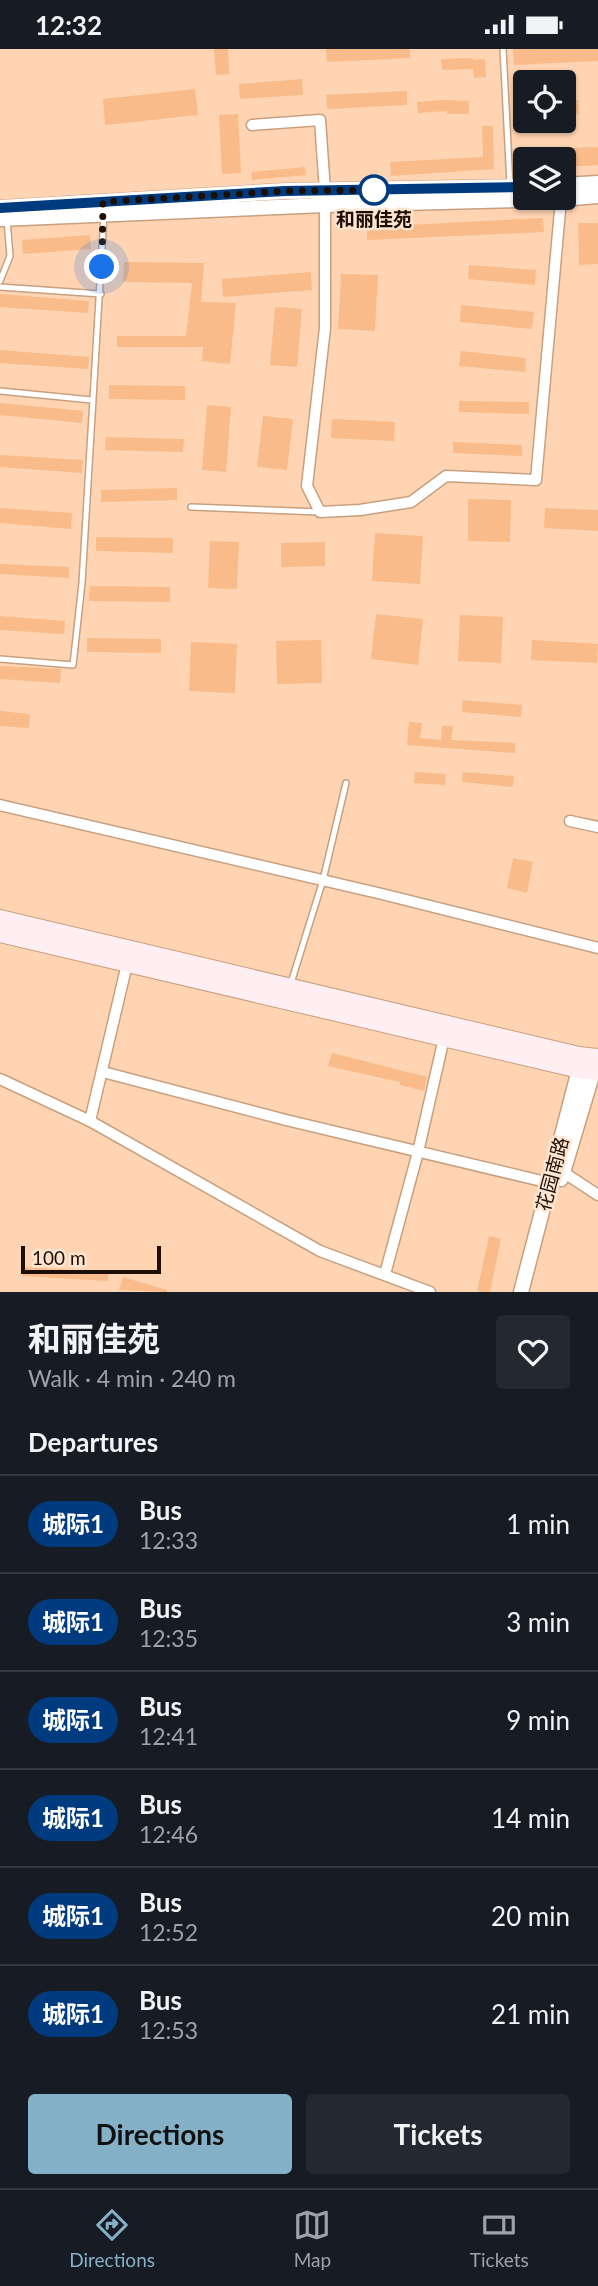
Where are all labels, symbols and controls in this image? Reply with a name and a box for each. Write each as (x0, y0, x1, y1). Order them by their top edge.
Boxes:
text: 12:32 (35, 9, 102, 41)
map controls (513, 70, 576, 210)
button: locate (513, 70, 576, 133)
button: layers (513, 147, 576, 210)
marker: 和丽佳苑 (359, 175, 389, 205)
place label: 和丽佳苑 (336, 207, 412, 230)
your location (84, 249, 119, 284)
street label: 花园南路 (531, 1134, 572, 1214)
scale bar (21, 1243, 161, 1275)
text: 100 m (32, 1246, 86, 1269)
button: heart (496, 1315, 570, 1389)
text: 和丽佳苑 (28, 1318, 160, 1358)
text: Walk · 4 min · 240 m (28, 1364, 236, 1392)
text: Departures (28, 1426, 158, 1458)
text: Bus (139, 1494, 182, 1526)
text: 1 min (506, 1508, 570, 1540)
text: 城际1 (42, 1509, 104, 1538)
text: 12:33 (139, 1526, 198, 1554)
text: Bus (139, 1592, 182, 1624)
text: 3 min (506, 1606, 570, 1638)
text: 城际1 (42, 1607, 104, 1636)
text: 12:35 (139, 1624, 198, 1652)
text: Bus (139, 1690, 182, 1722)
text: 9 min (506, 1704, 570, 1736)
text: 城际1 (42, 1705, 104, 1734)
text: 12:41 (139, 1722, 198, 1750)
text: Bus (139, 1788, 182, 1820)
text: 14 min (491, 1802, 570, 1834)
text: 城际1 (42, 1803, 104, 1832)
text: 12:46 (139, 1820, 198, 1848)
text: Bus (139, 1886, 182, 1918)
text: 20 min (491, 1900, 570, 1932)
text: 城际1 (42, 1901, 104, 1930)
text: 12:52 (139, 1918, 198, 1946)
text: Bus (139, 1984, 182, 2016)
text: 21 min (491, 1998, 570, 2030)
text: 城际1 (42, 1999, 104, 2028)
text: 12:53 (139, 2016, 198, 2044)
button: Directions (28, 2094, 292, 2174)
button: Tickets (306, 2094, 570, 2174)
tab: Directions (69, 2206, 155, 2271)
tab: Map (293, 2206, 331, 2271)
tab: Tickets (470, 2206, 529, 2271)

